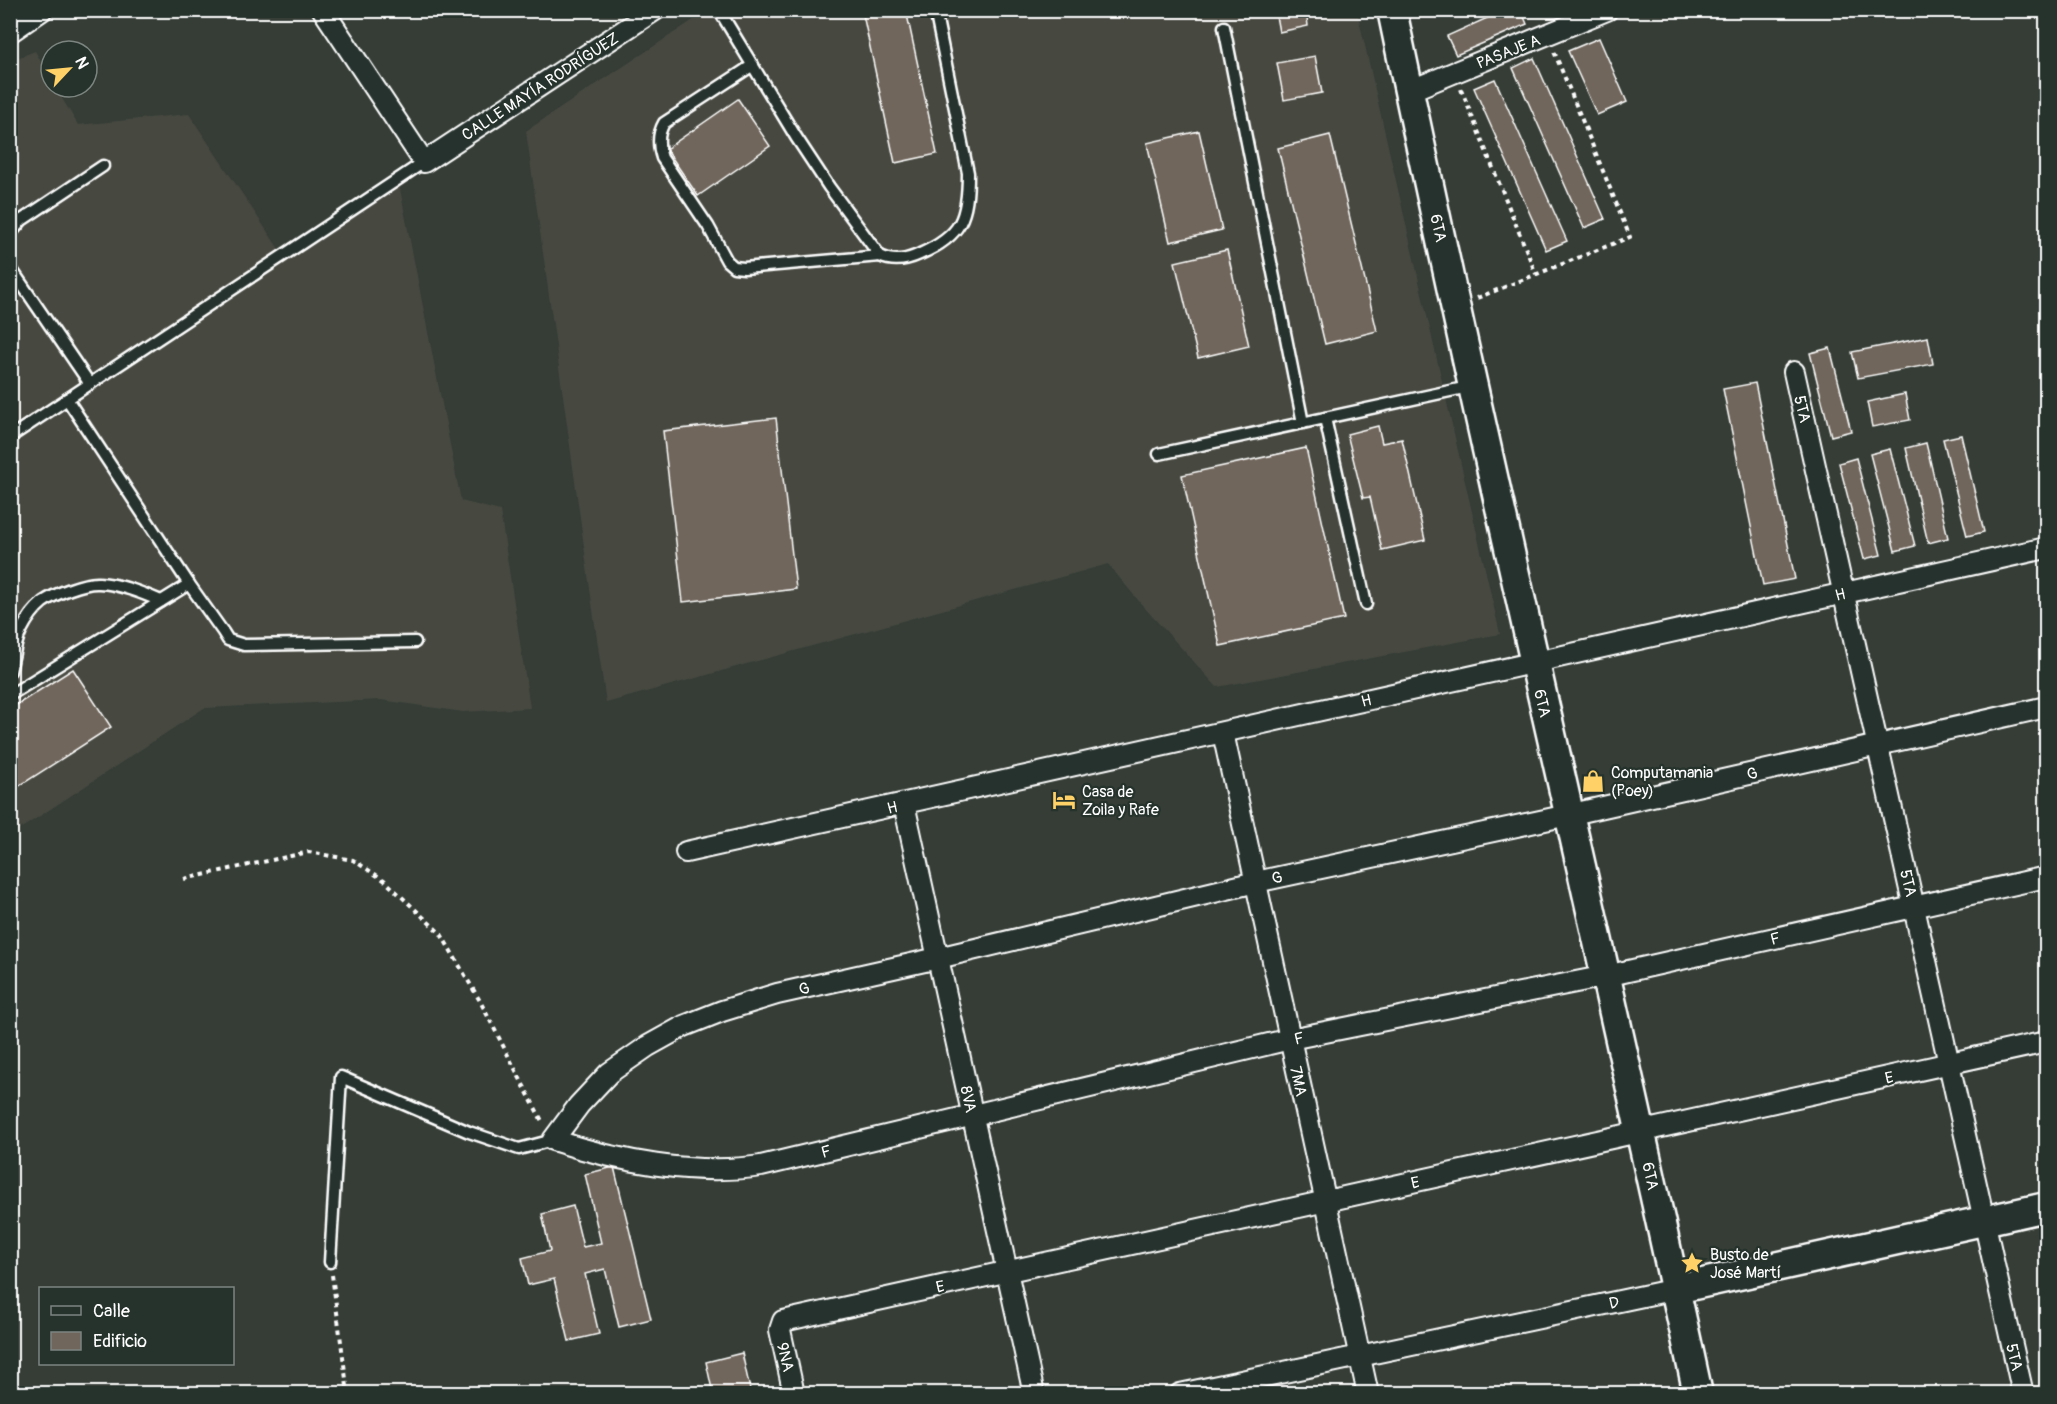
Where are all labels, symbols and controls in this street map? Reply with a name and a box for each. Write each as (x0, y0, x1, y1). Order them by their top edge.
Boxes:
street label: CALLE MAYÍA RODRÍGUEZ (458, 28, 623, 145)
street label: PASAJE A (1474, 30, 1543, 74)
north arrow (39, 39, 99, 99)
text: N (70, 54, 93, 72)
street label: 6TA (1425, 212, 1451, 244)
street label: 5TA (1789, 394, 1815, 425)
street label: H (1833, 584, 1847, 606)
street label: 6TA (1529, 687, 1555, 719)
street label: H (1359, 690, 1373, 712)
place label: Computamania (Poey) (1611, 763, 1713, 801)
street label: G (1745, 763, 1760, 785)
shop icon: Computamania (Poey) (1580, 768, 1606, 794)
place label: Casa de Zoila y Rafe (1082, 782, 1159, 820)
hotel icon: Casa de Zoila y Rafe (1051, 787, 1077, 813)
street label: H (885, 797, 899, 819)
street label: G (1270, 867, 1284, 889)
street label: 5TA (1895, 868, 1921, 899)
street label: F (1768, 928, 1783, 950)
street label: G (797, 978, 812, 1000)
street label: F (1292, 1028, 1306, 1050)
street label: 7MA (1285, 1064, 1311, 1098)
street label: E (1883, 1067, 1895, 1089)
street label: 8VA (955, 1084, 981, 1115)
street label: F (819, 1141, 834, 1163)
street label: 6TA (1637, 1160, 1663, 1192)
street label: E (1409, 1172, 1421, 1194)
place label: Busto de José Martí (1710, 1245, 1781, 1283)
place icon: Busto de José Martí (1679, 1250, 1705, 1276)
street label: E (934, 1276, 946, 1298)
legend (39, 1287, 234, 1365)
street label: D (1607, 1292, 1621, 1314)
text: Calle (93, 1300, 130, 1323)
text: Edificio (93, 1330, 147, 1353)
street label: 9NA (772, 1341, 798, 1374)
street label: 5TA (2001, 1342, 2027, 1373)

